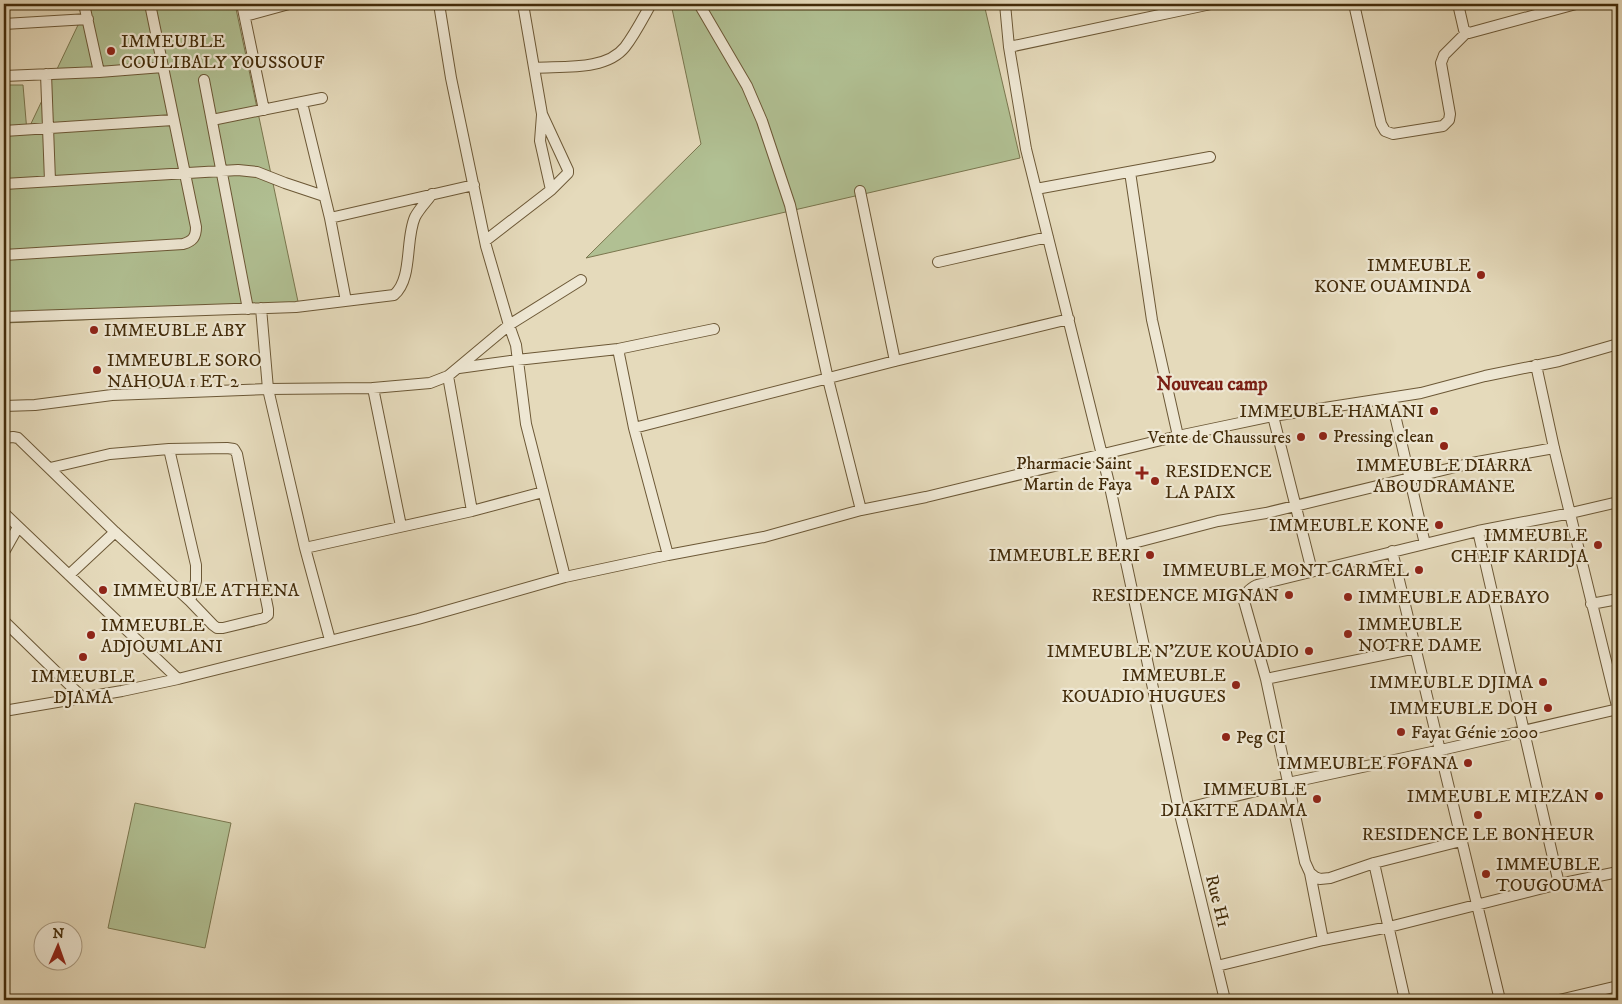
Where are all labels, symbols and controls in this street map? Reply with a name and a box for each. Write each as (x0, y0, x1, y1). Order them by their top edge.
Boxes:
place label: IMMEUBLE COULIBALY YOUSSOUF (121, 31, 325, 74)
marker: IMMEUBLE COULIBALY YOUSSOUF (105, 45, 117, 57)
place label: IMMEUBLE KONE OUAMINDA (1314, 255, 1472, 298)
marker: IMMEUBLE KONE OUAMINDA (1475, 269, 1487, 281)
place label: IMMEUBLE ABY (104, 320, 247, 342)
marker: IMMEUBLE ABY (88, 324, 100, 336)
place label: IMMEUBLE SORO NAHOUA 1 ET 2 (107, 350, 261, 393)
marker: IMMEUBLE SORO NAHOUA 1 ET 2 (91, 364, 103, 376)
district label: Nouveau camp (1156, 373, 1268, 396)
place label: IMMEUBLE HAMANI (1240, 401, 1424, 423)
marker: IMMEUBLE HAMANI (1428, 405, 1440, 417)
place label: Pressing clean (1333, 426, 1434, 448)
place label: Vente de Chaussures (1147, 427, 1291, 449)
marker: Pressing clean (1317, 430, 1329, 442)
marker: Vente de Chaussures (1295, 431, 1307, 443)
marker: IMMEUBLE DIARRA ABOUDRAMANE (1438, 440, 1450, 452)
place label: Pharmacie Saint Martin de Faya (1016, 453, 1132, 496)
place label: IMMEUBLE DIARRA ABOUDRAMANE (1356, 455, 1532, 498)
place label: RESIDENCE LA PAIX (1165, 461, 1272, 504)
marker: Pharmacie Saint Martin de Faya (1136, 467, 1148, 479)
marker: RESIDENCE LA PAIX (1149, 475, 1161, 487)
place label: IMMEUBLE KONE (1269, 515, 1429, 537)
marker: IMMEUBLE KONE (1433, 519, 1445, 531)
place label: IMMEUBLE CHEIF KARIDJA (1451, 525, 1589, 568)
marker: IMMEUBLE CHEIF KARIDJA (1592, 539, 1604, 551)
place label: IMMEUBLE BERI (989, 545, 1140, 567)
marker: IMMEUBLE BERI (1144, 549, 1156, 561)
place label: IMMEUBLE MONT CARMEL (1163, 560, 1409, 582)
marker: IMMEUBLE MONT CARMEL (1413, 564, 1425, 576)
place label: IMMEUBLE ATHENA (113, 580, 300, 602)
marker: IMMEUBLE ATHENA (97, 584, 109, 596)
place label: RESIDENCE MIGNAN (1091, 585, 1279, 607)
place label: IMMEUBLE ADEBAYO (1358, 587, 1549, 609)
marker: RESIDENCE MIGNAN (1283, 589, 1295, 601)
marker: IMMEUBLE ADEBAYO (1342, 591, 1354, 603)
place label: IMMEUBLE NOTRE DAME (1358, 614, 1482, 657)
place label: IMMEUBLE ADJOUMLANI (101, 615, 223, 658)
marker: IMMEUBLE NOTRE DAME (1342, 628, 1354, 640)
marker: IMMEUBLE ADJOUMLANI (85, 629, 97, 641)
place label: IMMEUBLE N'ZUE KOUADIO (1047, 641, 1299, 663)
marker: IMMEUBLE N'ZUE KOUADIO (1303, 645, 1315, 657)
marker: IMMEUBLE DJAMA (77, 651, 89, 663)
place label: IMMEUBLE KOUADIO HUGUES (1062, 665, 1226, 708)
place label: IMMEUBLE DJAMA (31, 666, 135, 709)
place label: IMMEUBLE DJIMA (1370, 672, 1534, 694)
marker: IMMEUBLE DJIMA (1537, 676, 1549, 688)
marker: IMMEUBLE KOUADIO HUGUES (1230, 679, 1242, 691)
place label: IMMEUBLE DOH (1389, 698, 1538, 720)
marker: IMMEUBLE DOH (1542, 702, 1554, 714)
place label: Fayat Génie 2000 (1411, 722, 1538, 744)
marker: Fayat Génie 2000 (1395, 726, 1407, 738)
place label: Peg CI (1236, 727, 1286, 749)
marker: Peg CI (1220, 731, 1232, 743)
place label: IMMEUBLE FOFANA (1279, 753, 1459, 775)
marker: IMMEUBLE FOFANA (1462, 757, 1474, 769)
place label: IMMEUBLE DIAKITE ADAMA (1161, 779, 1308, 822)
place label: IMMEUBLE MIEZAN (1407, 786, 1589, 808)
marker: IMMEUBLE MIEZAN (1593, 790, 1605, 802)
marker: IMMEUBLE DIAKITE ADAMA (1311, 793, 1323, 805)
marker: RESIDENCE LE BONHEUR (1472, 809, 1484, 821)
place label: RESIDENCE LE BONHEUR (1362, 824, 1594, 846)
place label: IMMEUBLE TOUGOUMA (1496, 854, 1604, 897)
marker: IMMEUBLE TOUGOUMA (1480, 868, 1492, 880)
street label: Rue H1 (1200, 873, 1234, 930)
north arrow (32, 922, 82, 972)
text: N (52, 925, 65, 943)

